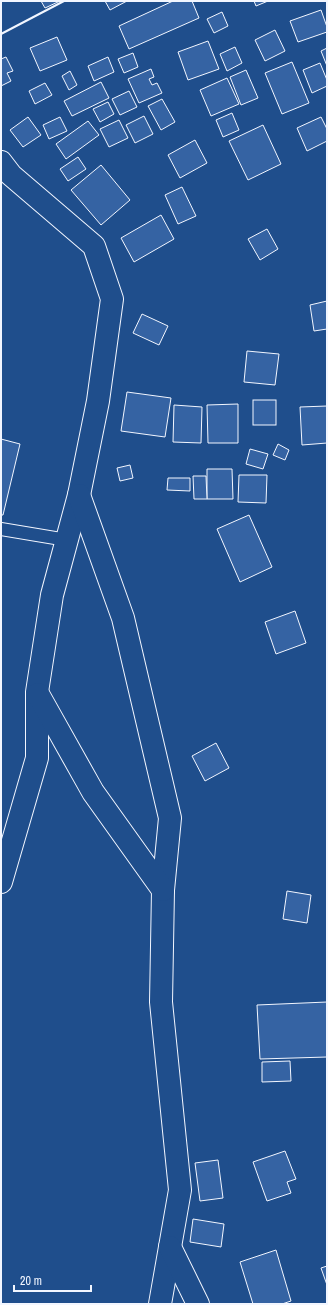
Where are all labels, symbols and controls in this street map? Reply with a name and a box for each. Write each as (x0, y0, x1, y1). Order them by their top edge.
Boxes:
scale bar (14, 1267, 91, 1293)
text: 20 m (20, 1273, 42, 1289)

